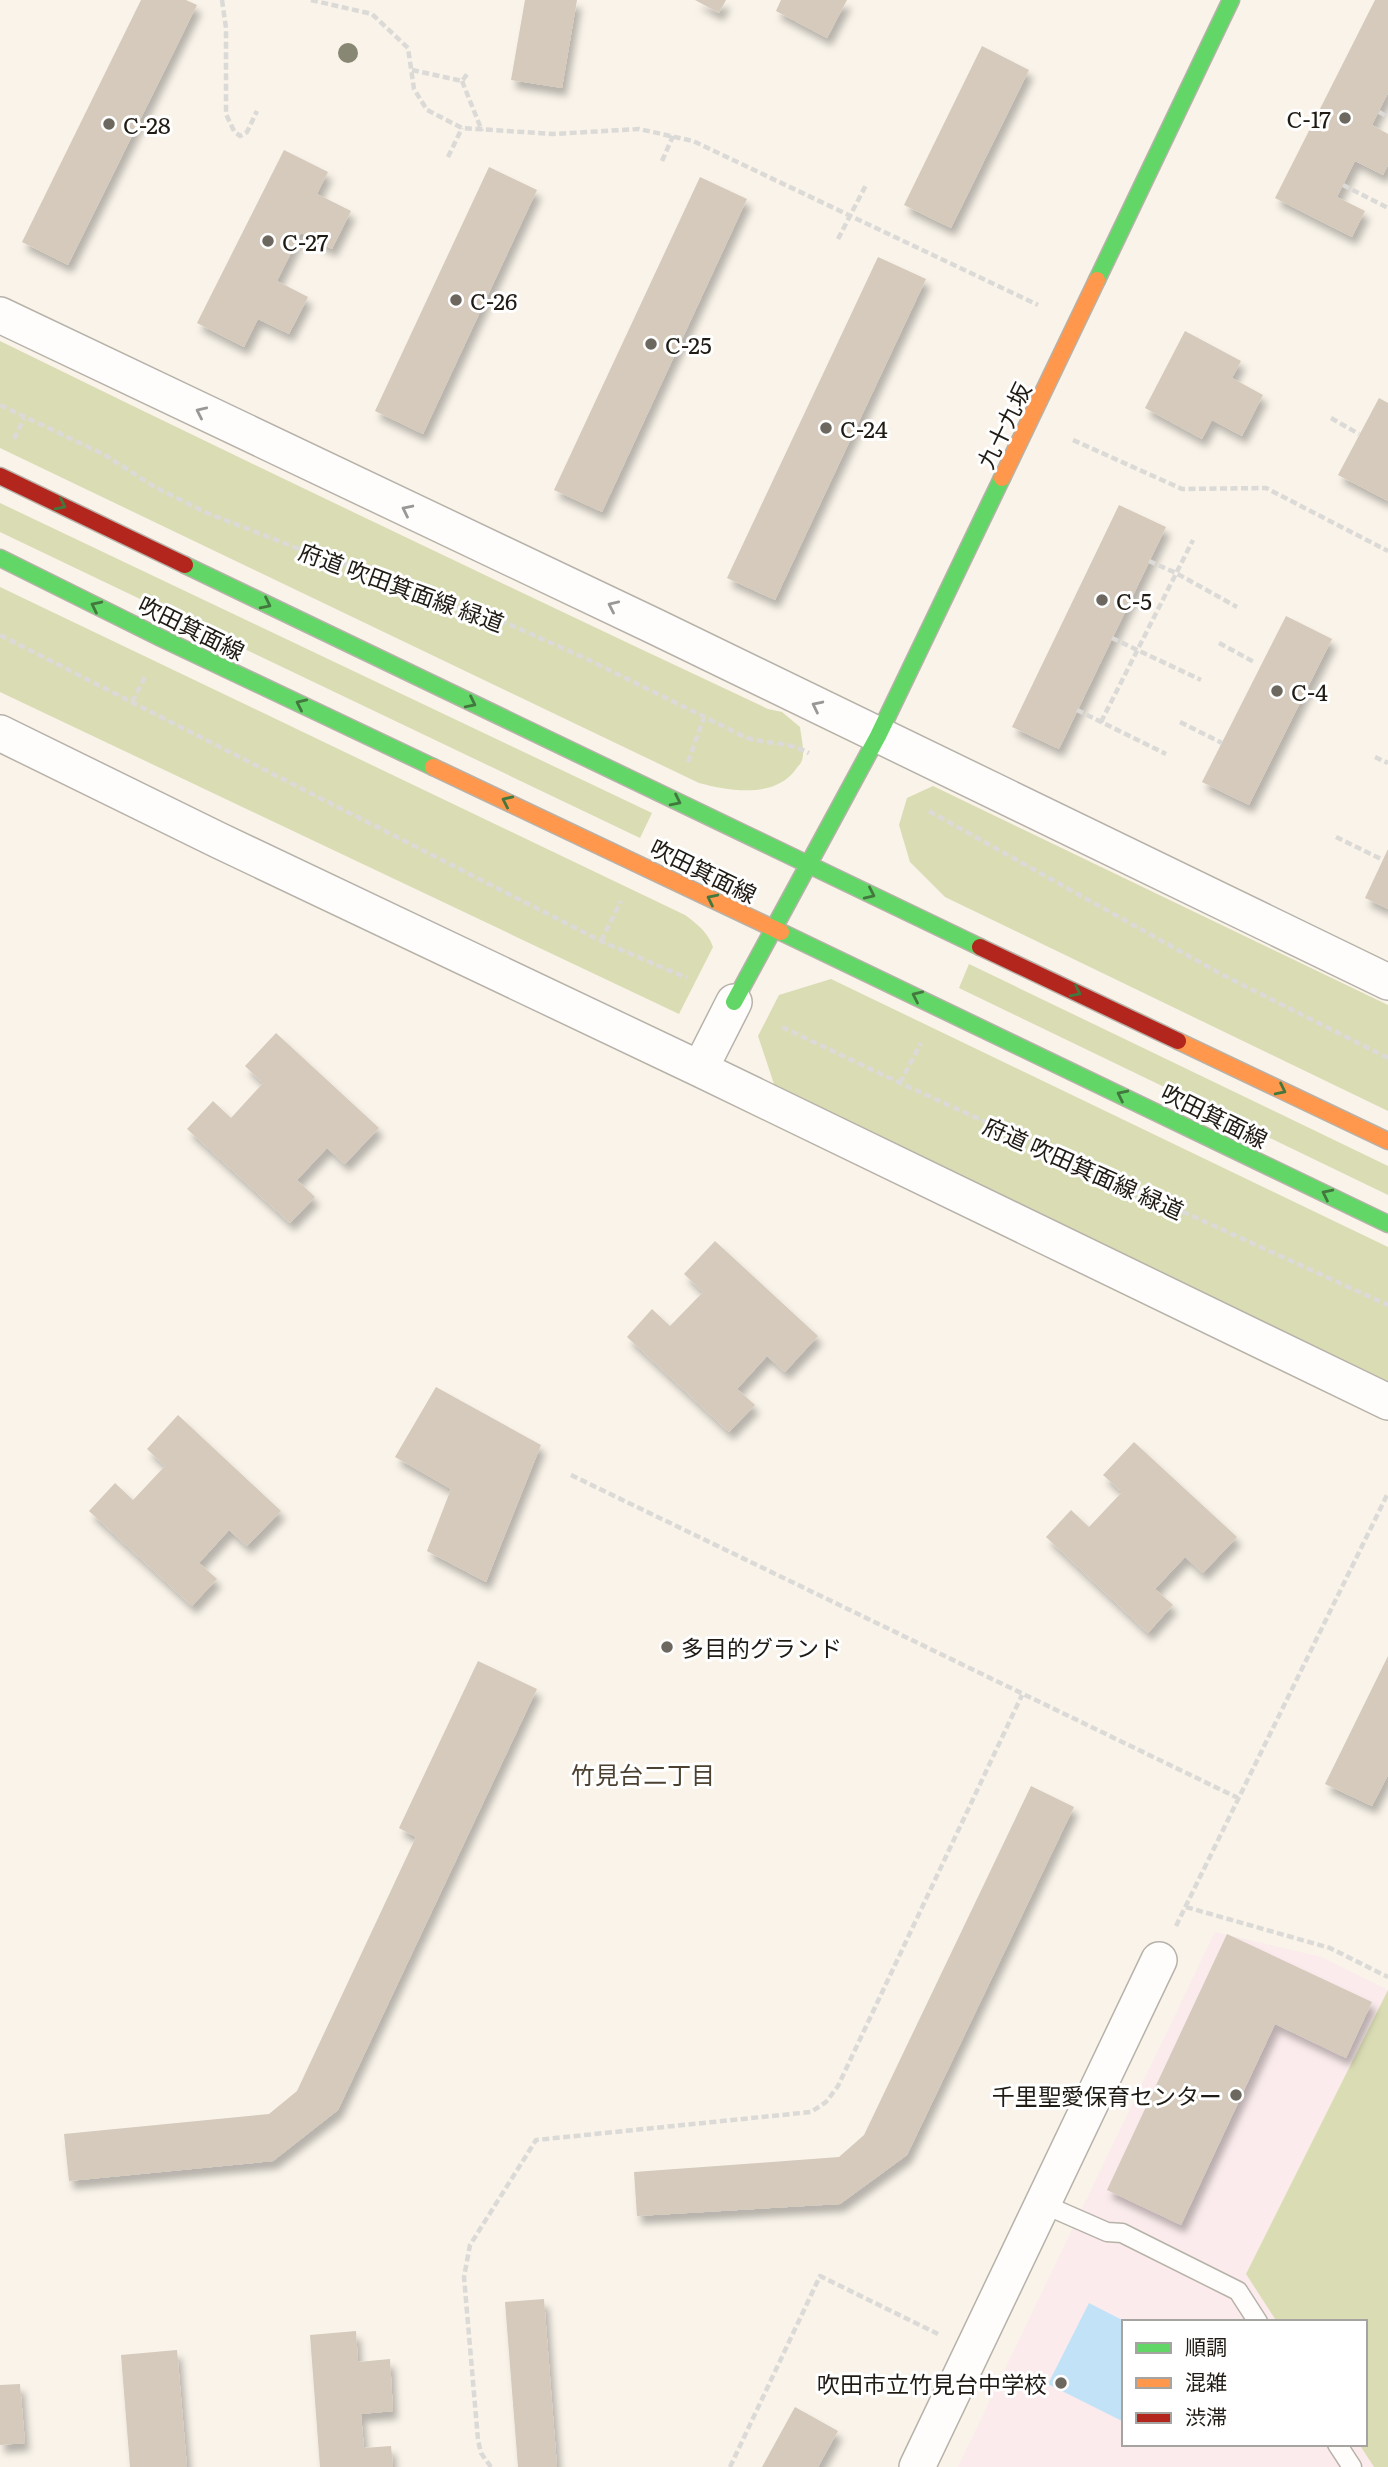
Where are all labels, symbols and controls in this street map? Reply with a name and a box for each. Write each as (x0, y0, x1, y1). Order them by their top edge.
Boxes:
place label: C-17 (1286, 101, 1331, 135)
place label: C-28 (123, 107, 171, 141)
marker: C-17 (1337, 110, 1353, 126)
marker: C-28 (101, 116, 117, 132)
place label: C-27 (282, 224, 329, 258)
marker: C-27 (260, 233, 276, 249)
place label: C-26 (470, 283, 517, 317)
marker: C-26 (448, 292, 464, 308)
place label: C-25 (665, 327, 712, 361)
marker: C-25 (643, 336, 659, 352)
street label: 九十九坂 (968, 376, 1038, 474)
one-way arrow (196, 406, 208, 420)
place label: C-24 (840, 411, 888, 445)
marker: C-24 (818, 420, 834, 436)
one-way arrow (54, 497, 67, 511)
one-way arrow (402, 504, 414, 518)
street label: 府道 吹田箕面線 緑道 (295, 533, 509, 639)
place label: C-5 (1116, 583, 1152, 617)
street label: 吹田箕面線 (133, 587, 251, 667)
marker: C-5 (1094, 592, 1110, 608)
one-way arrow (259, 596, 271, 610)
one-way arrow (91, 600, 103, 614)
one-way arrow (607, 601, 620, 615)
place label: C-4 (1291, 674, 1328, 708)
marker: C-4 (1269, 683, 1285, 699)
one-way arrow (464, 694, 476, 708)
one-way arrow (296, 698, 308, 712)
one-way arrow (812, 700, 824, 714)
one-way arrow (669, 793, 681, 807)
one-way arrow (502, 795, 514, 809)
street label: 吹田箕面線 (645, 830, 763, 910)
one-way arrow (863, 886, 876, 900)
one-way arrow (707, 893, 719, 907)
one-way arrow (1069, 983, 1081, 997)
one-way arrow (912, 990, 924, 1004)
street label: 吹田箕面線 (1156, 1075, 1274, 1155)
one-way arrow (1274, 1082, 1286, 1096)
one-way arrow (1117, 1089, 1129, 1103)
street label: 府道 吹田箕面線 緑道 (978, 1108, 1190, 1226)
one-way arrow (1322, 1189, 1334, 1203)
place label: 多目的グランド (681, 1630, 842, 1664)
marker: 多目的グランド (659, 1639, 675, 1655)
district label: 竹見台二丁目 (571, 1756, 715, 1791)
place label: 千里聖愛保育センター (992, 2078, 1222, 2112)
marker: 千里聖愛保育センター (1228, 2087, 1244, 2103)
legend (1122, 2320, 1367, 2446)
text: 順調 (1185, 2330, 1227, 2361)
text: 混雑 (1185, 2365, 1227, 2396)
place label: 吹田市立竹見台中学校 (817, 2366, 1047, 2400)
marker: 吹田市立竹見台中学校 (1053, 2375, 1069, 2391)
text: 渋滞 (1185, 2400, 1227, 2431)

